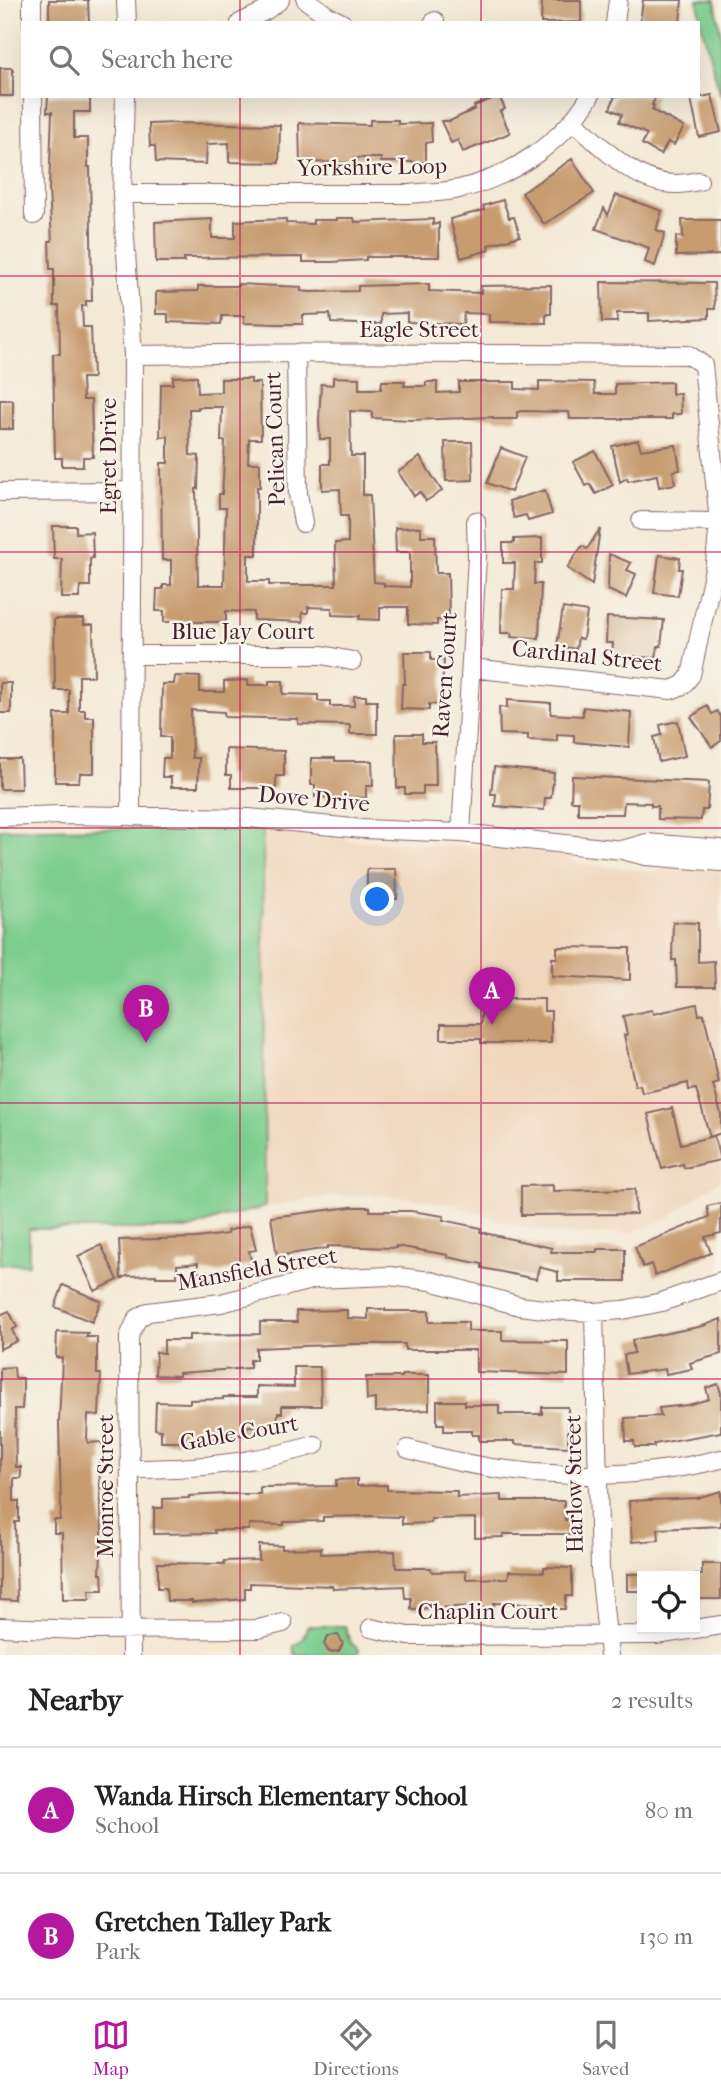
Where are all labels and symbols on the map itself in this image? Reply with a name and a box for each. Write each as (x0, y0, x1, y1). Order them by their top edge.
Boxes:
street label: Yorkshire Loop (296, 152, 447, 182)
street label: Eagle Street (359, 316, 479, 343)
street label: Pelican Court (259, 371, 291, 507)
street label: Egret Drive (95, 398, 122, 514)
street label: Raven Court (427, 611, 463, 739)
street label: Blue Jay Court (171, 618, 315, 645)
street label: Cardinal Street (511, 635, 663, 677)
street label: Dove Drive (257, 781, 371, 817)
your location (360, 882, 394, 916)
pin: A (469, 967, 515, 1025)
pin: B (123, 985, 169, 1043)
street label: Mansfield Street (175, 1242, 339, 1296)
street label: Gable Court (178, 1409, 300, 1457)
street label: Monroe Street (92, 1414, 119, 1558)
street label: Harlow Street (559, 1414, 589, 1554)
street label: Chaplin Court (418, 1598, 558, 1625)

